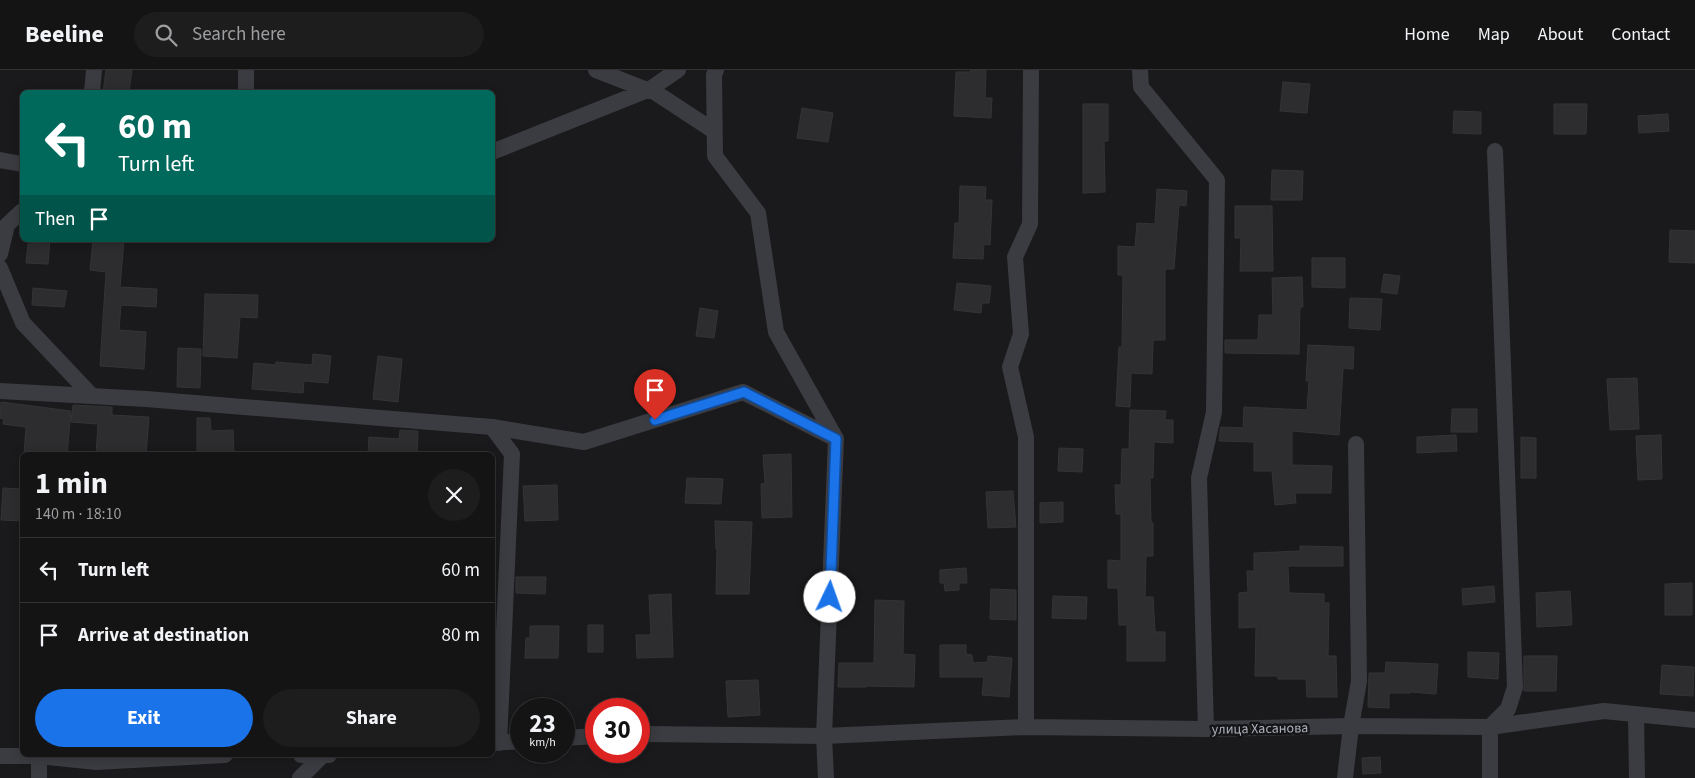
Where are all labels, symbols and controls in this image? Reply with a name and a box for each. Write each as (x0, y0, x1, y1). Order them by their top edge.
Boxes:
search box (134, 12, 484, 57)
text: Beeline (25, 17, 104, 52)
icon: search (152, 21, 180, 49)
text: Search here (192, 21, 286, 48)
text: Home (1404, 22, 1450, 47)
text: Map (1478, 22, 1510, 47)
text: About (1538, 22, 1583, 47)
text: Contact (1611, 22, 1670, 47)
text: 60 m (118, 102, 192, 152)
icon: left (35, 110, 100, 175)
text: Turn left (118, 148, 194, 180)
icon: arrive (85, 205, 113, 233)
text: Then (35, 206, 75, 233)
pin (634, 369, 676, 420)
icon: arrive (641, 376, 669, 404)
text: 1 min (35, 462, 108, 505)
button: close (428, 469, 480, 521)
text: 140 m · 18:10 (35, 503, 122, 525)
icon: left (35, 556, 63, 584)
text: Turn left (78, 557, 149, 584)
text: 60 m (442, 557, 480, 584)
position arrow (803, 570, 855, 622)
icon: arrive (35, 621, 63, 649)
text: Arrive at destination (78, 622, 249, 649)
text: 80 m (442, 622, 480, 649)
button: Exit (35, 689, 253, 747)
button: Share (263, 689, 480, 747)
speed limit sign: 30 (585, 698, 650, 763)
text: 23 (529, 706, 556, 742)
street label: улица Хасанова (1212, 718, 1308, 740)
text: km/h (529, 734, 556, 751)

